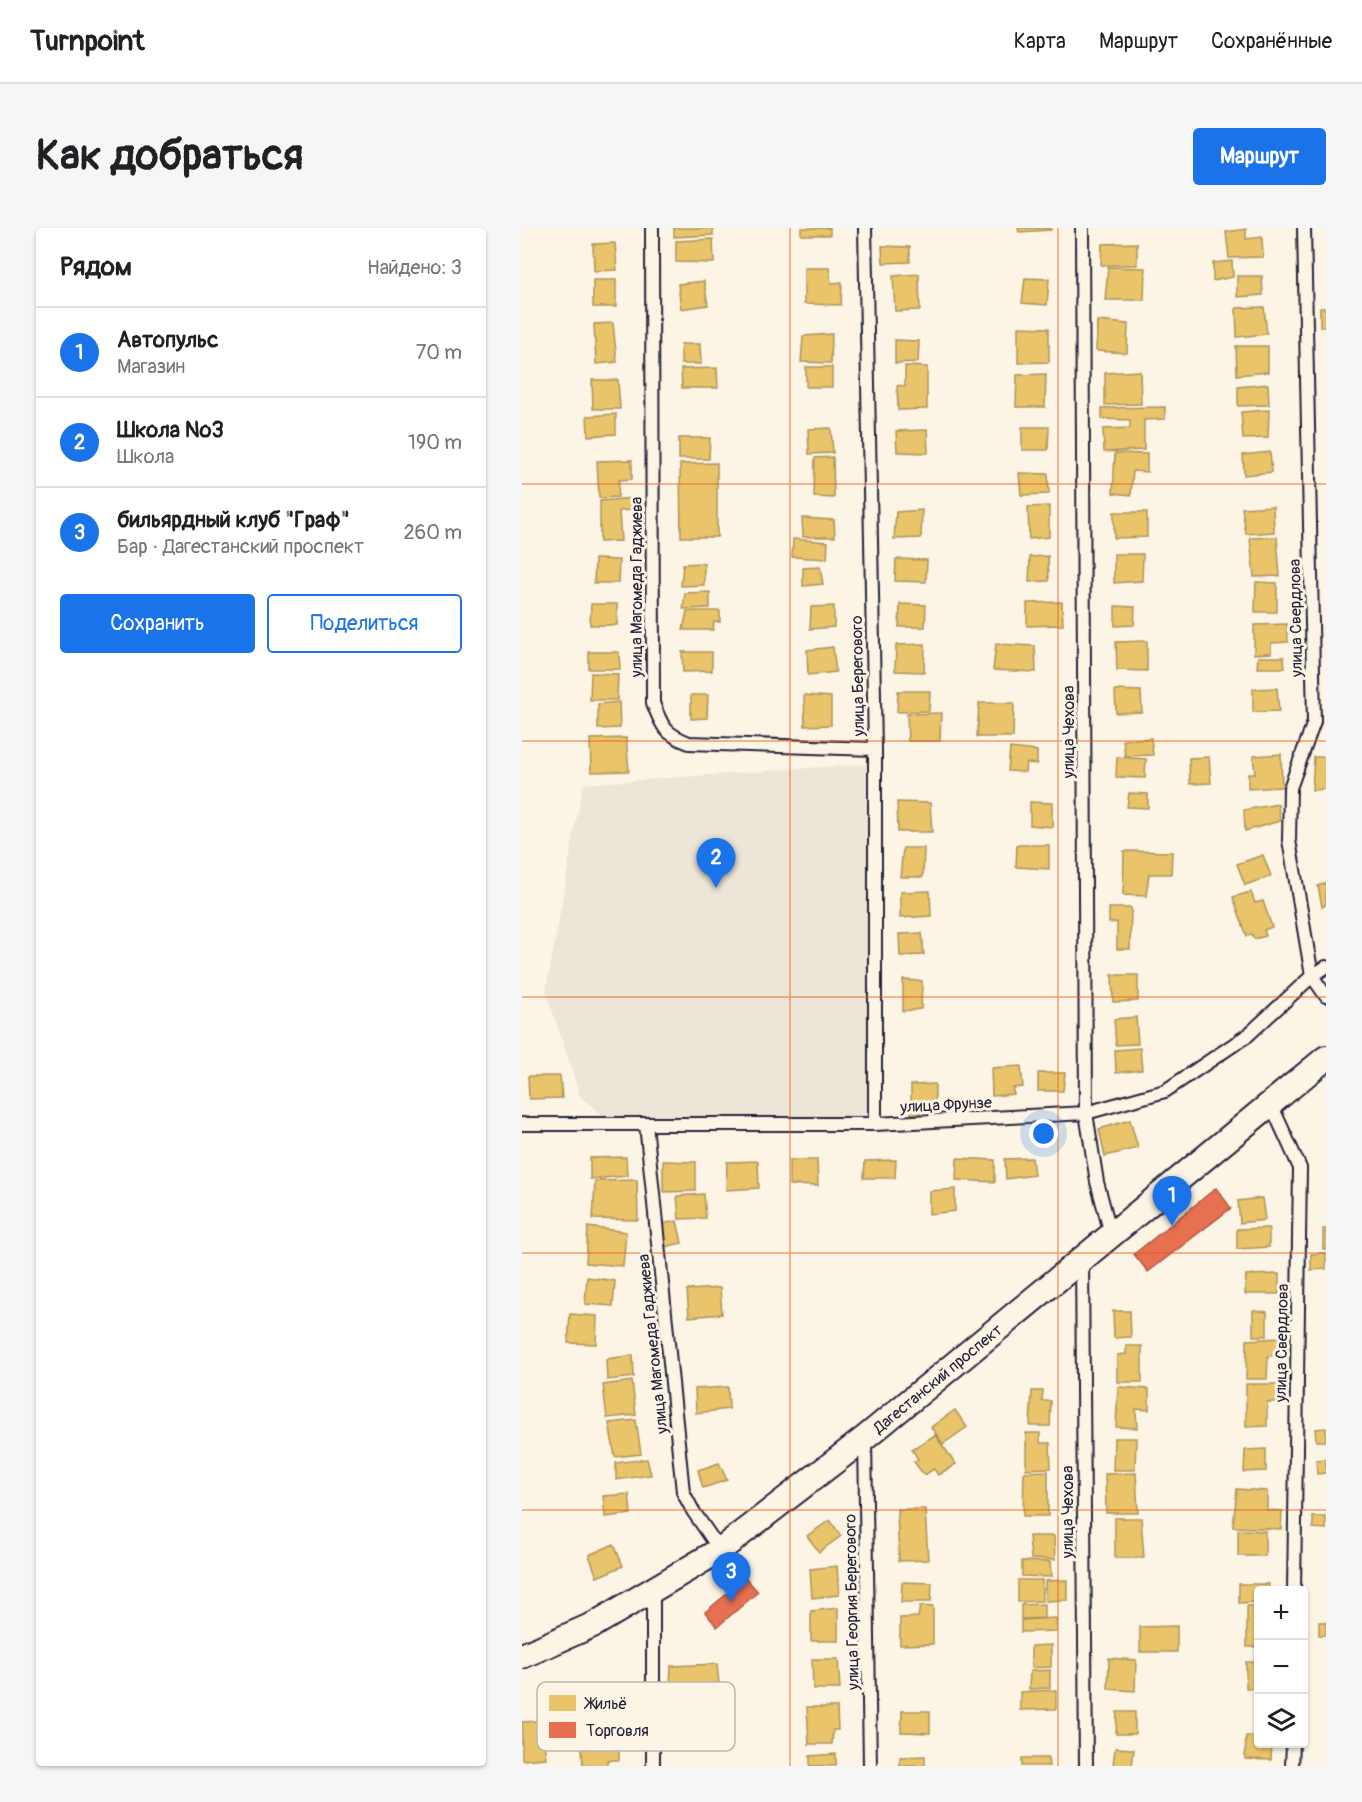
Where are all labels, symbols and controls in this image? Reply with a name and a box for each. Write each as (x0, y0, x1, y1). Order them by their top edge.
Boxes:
text: Turnpoint (30, 24, 144, 59)
text: Карта (1014, 28, 1066, 55)
text: Маршрут (1099, 28, 1178, 55)
text: Сохранённые (1211, 28, 1332, 55)
button: Маршрут (1193, 128, 1326, 185)
text: Как добраться (36, 130, 303, 182)
text: Рядом (60, 251, 132, 283)
text: Найдено: 3 (367, 255, 462, 280)
text: Автопульс (117, 326, 218, 354)
text: 1 (76, 340, 83, 365)
text: 70 m (416, 340, 462, 365)
text: Магазин (117, 354, 185, 379)
text: Школа №3 (117, 416, 224, 444)
text: 2 (74, 430, 85, 455)
text: 190 m (408, 430, 462, 455)
text: Школа (117, 444, 174, 469)
street label: улица Магомеда Гаджиева (627, 497, 647, 678)
text: бильярдный клуб "Граф" (117, 506, 350, 534)
text: 3 (74, 520, 85, 545)
text: 260 m (403, 520, 462, 545)
text: Бар · Дагестанский проспект (117, 534, 364, 559)
street label: улица Свердлова (1285, 559, 1307, 678)
button: Сохранить (60, 594, 255, 653)
button: Поделиться (267, 594, 462, 653)
street label: улица Берегового (847, 615, 869, 738)
street label: улица Чехова (1059, 686, 1079, 779)
pin: 2 (696, 838, 736, 888)
street label: улица Фрунзе (899, 1093, 993, 1117)
your location (1029, 1119, 1058, 1148)
pin: 1 (1152, 1176, 1192, 1226)
street label: улица Магомеда Гаджиева (634, 1253, 672, 1436)
street label: улица Свердлова (1271, 1284, 1293, 1403)
street label: Дагестанский проспект (869, 1320, 1007, 1439)
street label: улица Чехова (1058, 1466, 1078, 1559)
street label: улица Георгия Берегового (840, 1513, 864, 1691)
pin: 3 (712, 1552, 750, 1602)
map controls (1254, 1586, 1308, 1748)
button: + (1254, 1586, 1308, 1640)
button: − (1254, 1640, 1308, 1694)
legend (537, 1682, 735, 1751)
text: Жильё (583, 1694, 627, 1714)
button: layers (1254, 1694, 1308, 1748)
text: Торговля (586, 1721, 649, 1741)

